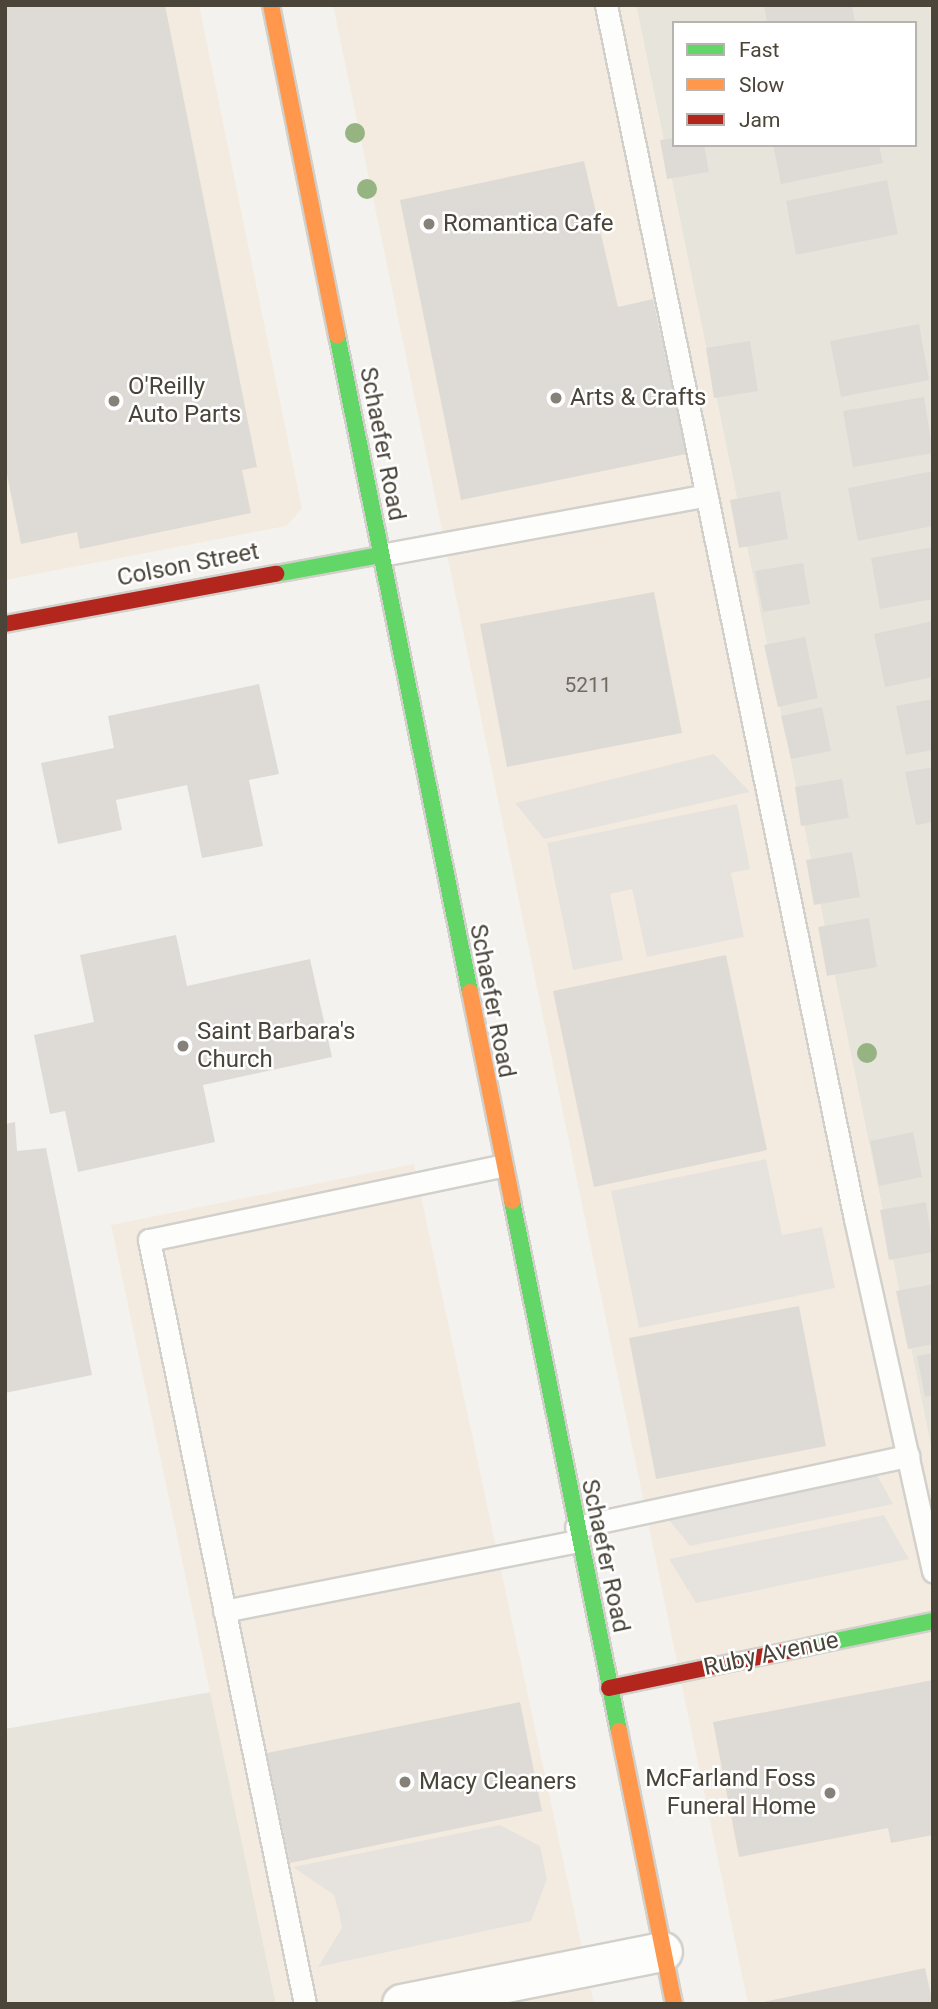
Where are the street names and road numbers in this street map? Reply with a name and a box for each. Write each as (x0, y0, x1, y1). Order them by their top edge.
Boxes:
street label: Schaefer Road (353, 365, 411, 523)
street label: Colson Street (115, 537, 261, 593)
street label: Schaefer Road (463, 922, 521, 1080)
street label: Schaefer Road (575, 1477, 635, 1635)
street label: Ruby Avenue (701, 1626, 841, 1682)

